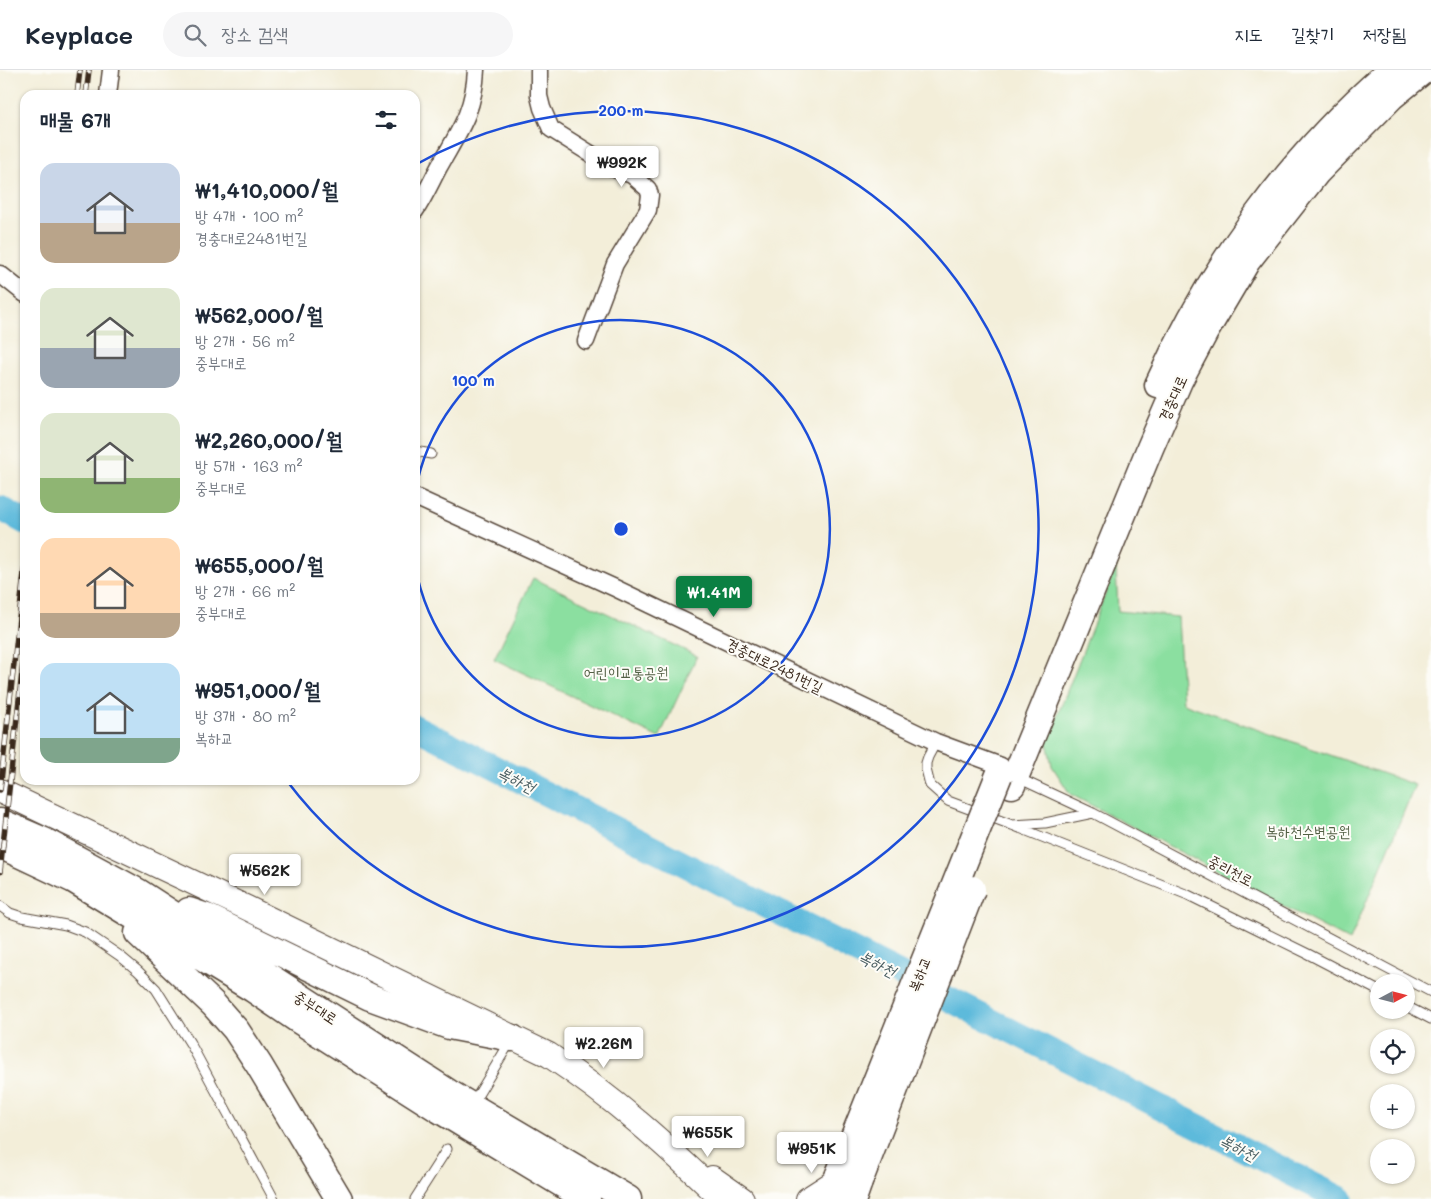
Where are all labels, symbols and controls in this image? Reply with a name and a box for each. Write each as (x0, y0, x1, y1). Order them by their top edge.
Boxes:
search box (163, 12, 513, 57)
text: Keyplace (25, 19, 133, 50)
icon: search (181, 21, 209, 49)
text: 장소 검색 (221, 21, 288, 46)
text: 지도 (1234, 22, 1263, 46)
text: 길찾기 (1291, 22, 1335, 46)
text: 저장됨 (1363, 22, 1406, 46)
text: 200 m (599, 100, 644, 120)
text: 매물 6개 (40, 106, 111, 133)
icon: filters (372, 106, 400, 134)
pin: ₩992K (587, 146, 657, 188)
text: ₩992K (597, 151, 647, 172)
text: ₩1,410,000/월 (195, 176, 339, 203)
icon: home (80, 183, 140, 243)
text: 방 4개 · 100 m² (195, 205, 303, 226)
text: 경충대로2481번길 (195, 227, 307, 248)
text: ₩562,000/월 (195, 301, 323, 328)
icon: home (80, 308, 140, 368)
text: 방 2개 · 56 m² (195, 330, 295, 351)
text: 중부대로 (195, 352, 247, 373)
text: 100 m (451, 370, 495, 390)
street label: 경충대로 (1153, 372, 1191, 424)
text: ₩2,260,000/월 (195, 426, 343, 453)
icon: home (80, 433, 140, 493)
text: 방 5개 · 163 m² (195, 455, 303, 476)
text: 중부대로 (195, 477, 247, 498)
centre of rings (612, 520, 630, 538)
text: ₩655,000/월 (195, 551, 324, 578)
icon: home (80, 558, 140, 618)
pin: ₩1.41M (673, 576, 755, 618)
text: 방 2개 · 66 m² (195, 580, 295, 601)
text: ₩1.41M (687, 581, 741, 602)
text: 중부대로 (195, 602, 247, 623)
street label: 경충대로2481번길 (723, 633, 827, 697)
park label: 어린이교통공원 (584, 662, 668, 682)
text: ₩951,000/월 (195, 676, 321, 703)
icon: home (80, 683, 140, 743)
text: 방 3개 · 80 m² (195, 705, 296, 726)
text: 복하교 (195, 727, 234, 748)
water label: 복하천 (495, 761, 541, 798)
park label: 복하천수변공원 (1266, 821, 1350, 841)
street label: 중리천로 (1205, 850, 1257, 890)
pin: ₩562K (230, 854, 300, 896)
text: ₩562K (240, 859, 290, 880)
water label: 복하천 (856, 945, 902, 982)
street label: 복하교 (903, 953, 935, 995)
north arrow (1370, 974, 1415, 1019)
map controls (1370, 974, 1415, 1184)
street label: 중부대로 (290, 985, 342, 1029)
pin: ₩2.26M (563, 1026, 645, 1069)
button: locate (1370, 1029, 1415, 1074)
text: ₩2.26M (575, 1032, 633, 1053)
button: + (1370, 1084, 1415, 1129)
pin: ₩655K (673, 1116, 743, 1158)
text: ₩655K (683, 1121, 733, 1142)
water label: 복하천 (1217, 1129, 1263, 1166)
pin: ₩951K (777, 1132, 847, 1174)
text: ₩951K (788, 1137, 836, 1158)
button: − (1370, 1139, 1415, 1184)

